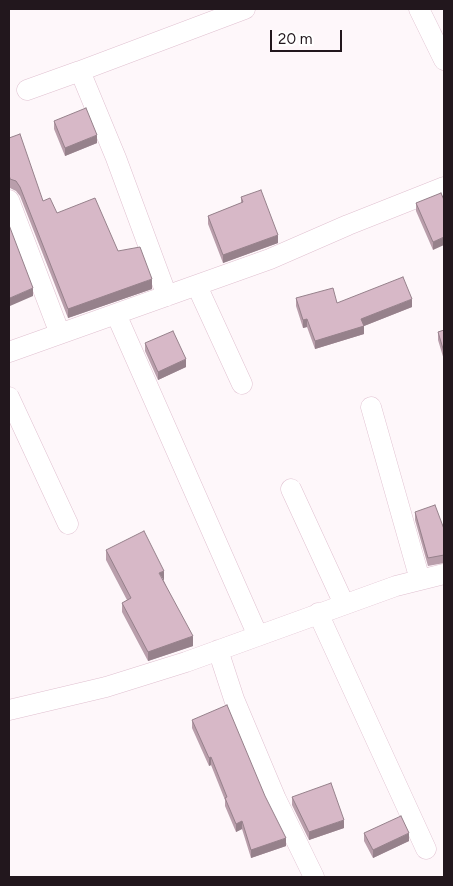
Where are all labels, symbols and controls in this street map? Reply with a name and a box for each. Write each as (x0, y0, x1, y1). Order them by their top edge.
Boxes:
scale bar (273, 20, 346, 52)
text: 20 m (278, 30, 312, 48)

